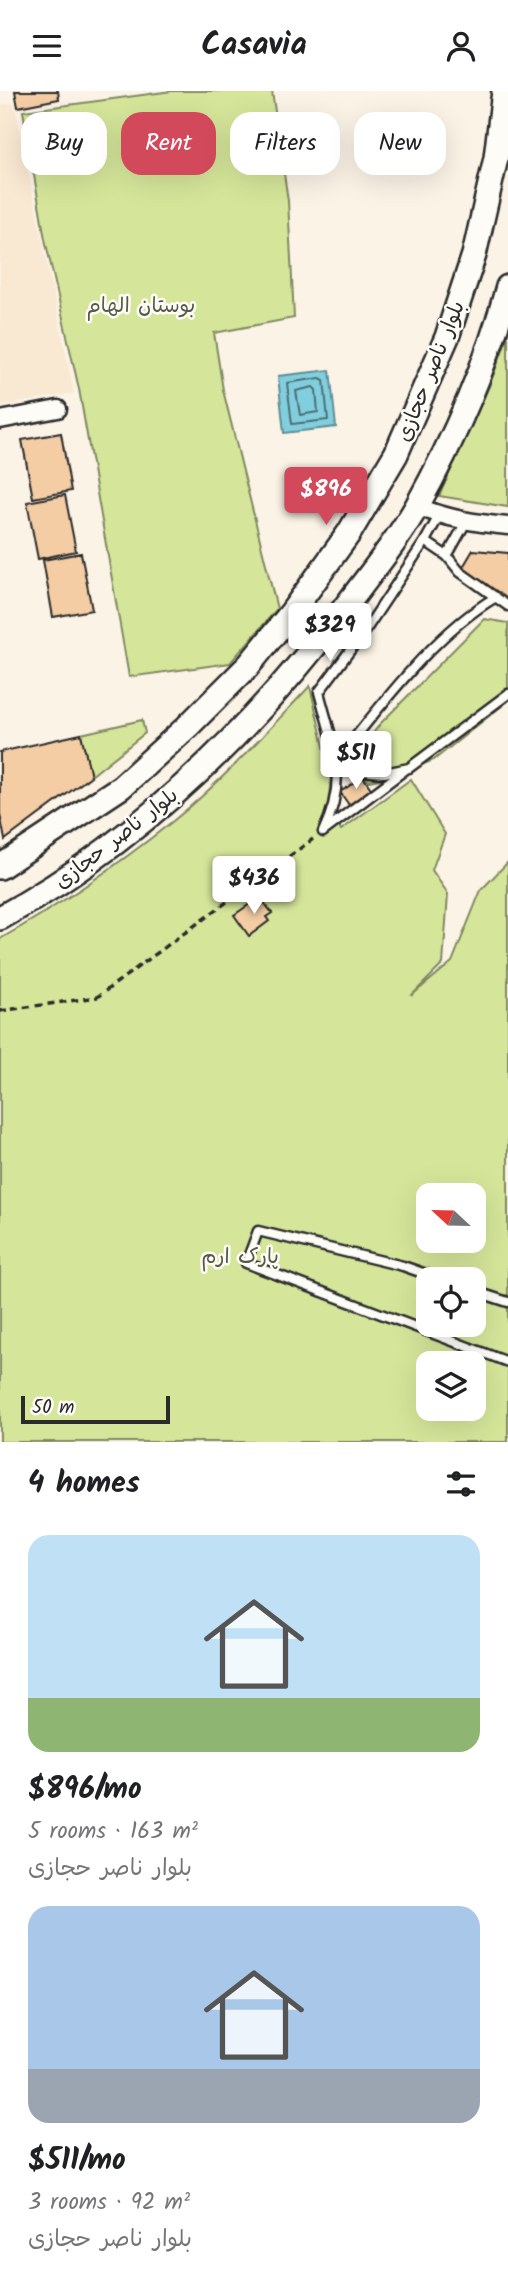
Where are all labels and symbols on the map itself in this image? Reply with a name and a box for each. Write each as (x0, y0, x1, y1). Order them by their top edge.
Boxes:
park label: بوستان الهام (87, 290, 195, 323)
street label: بلوار ناصر حجازی (388, 296, 475, 447)
pin: $896 (285, 467, 367, 527)
pin: $329 (289, 603, 371, 663)
pin: $511 (315, 731, 397, 791)
street label: بلوار ناصر حجازی (48, 780, 186, 898)
pin: $436 (213, 857, 295, 916)
north arrow (416, 1183, 486, 1253)
park label: پارک ارم (201, 1241, 279, 1274)
scale bar (21, 1393, 170, 1425)

